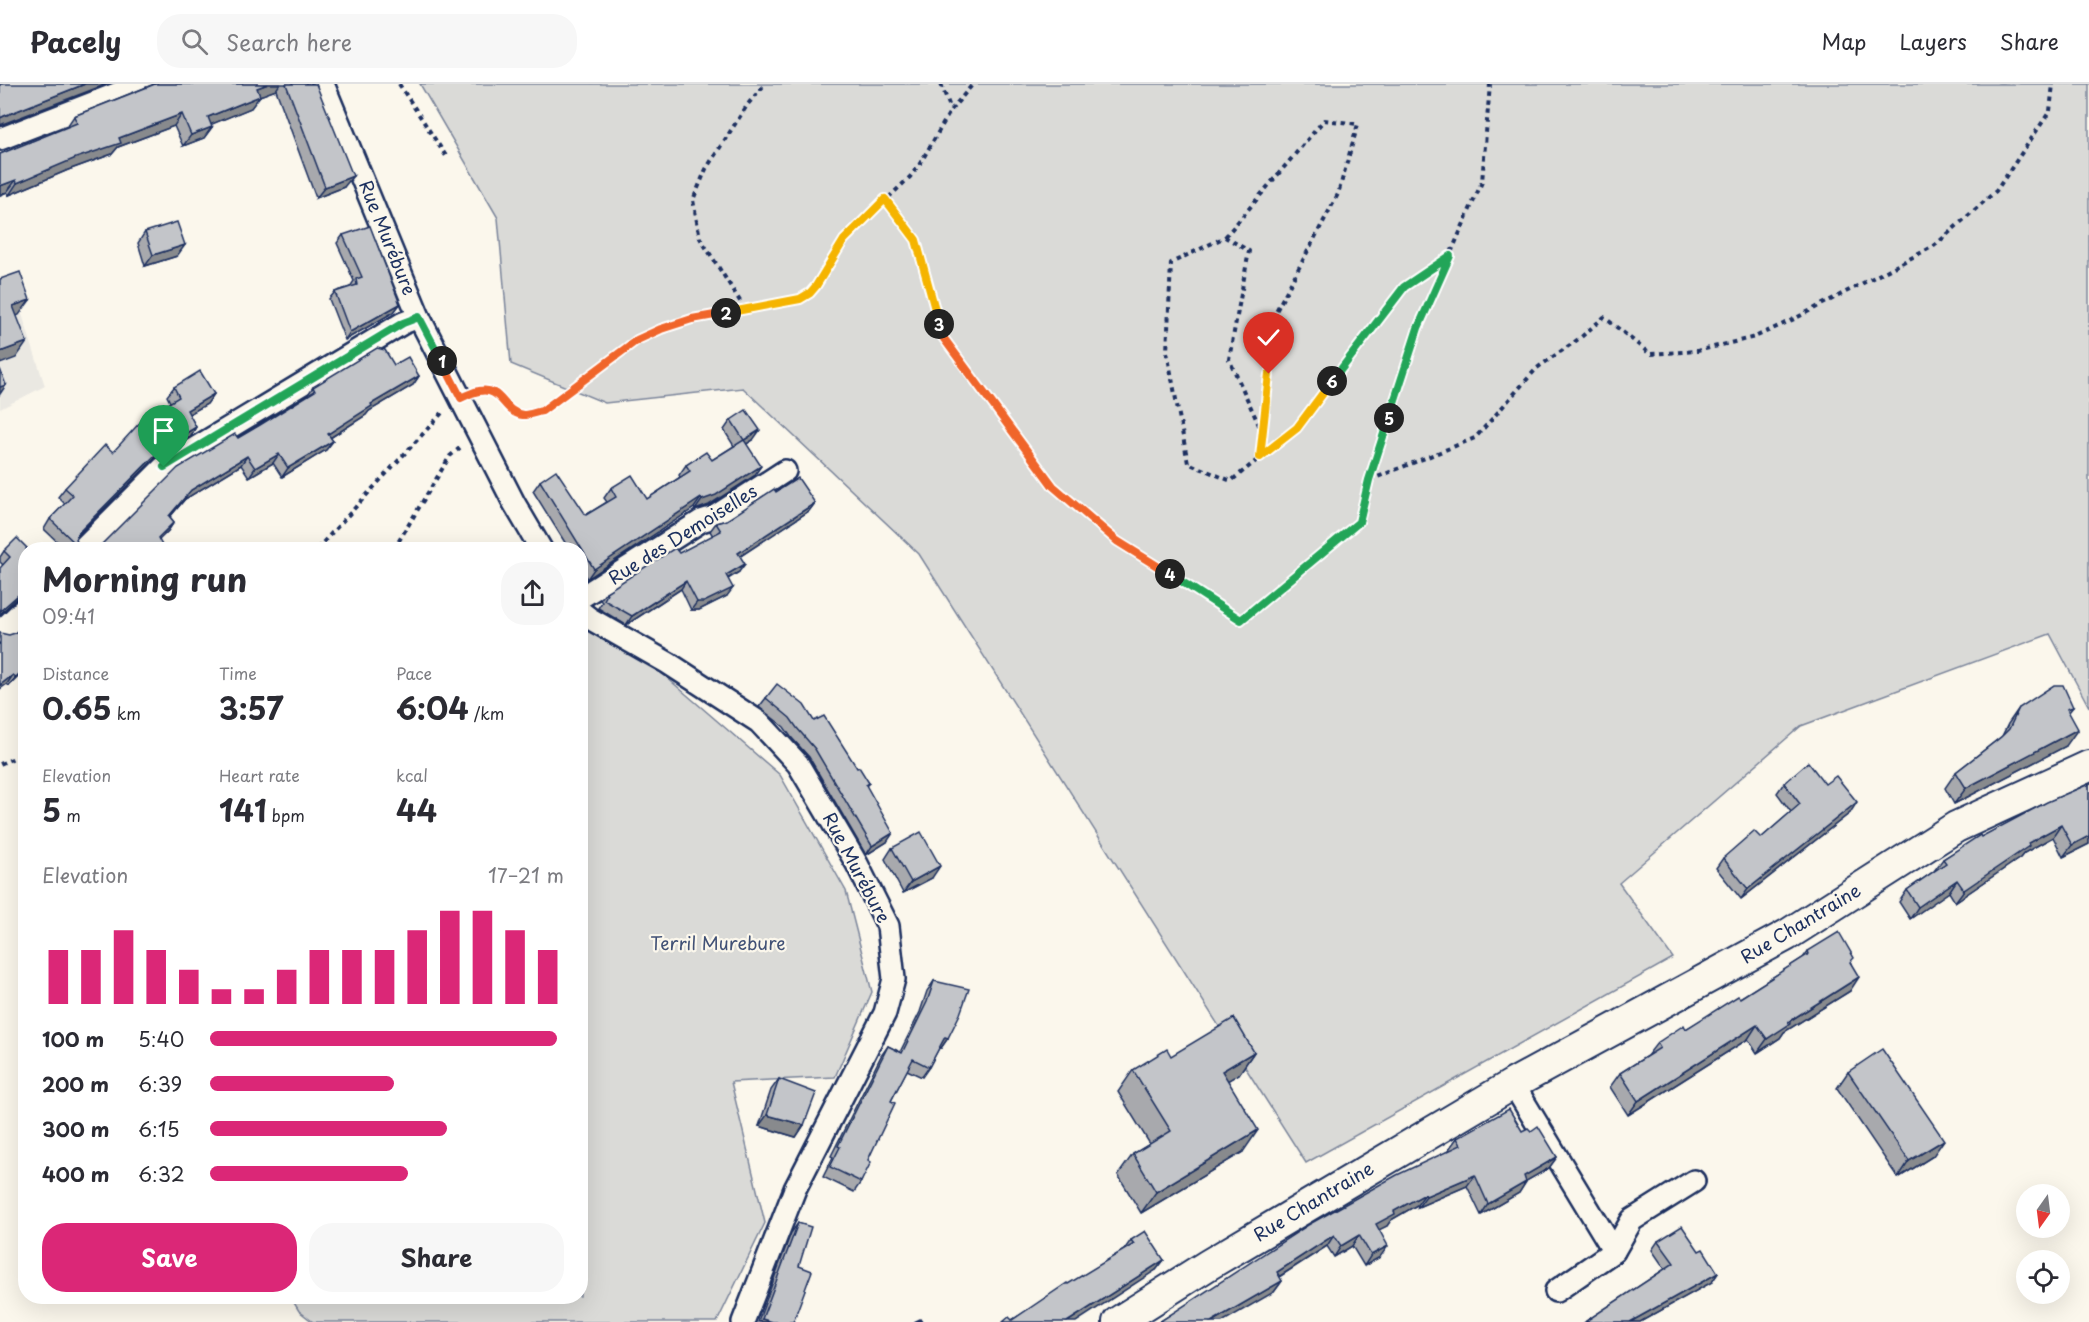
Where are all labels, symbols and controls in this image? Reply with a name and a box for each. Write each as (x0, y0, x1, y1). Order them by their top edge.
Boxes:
search box (157, 14, 577, 68)
text: Pacely (30, 20, 121, 63)
icon: search (178, 25, 211, 58)
text: Search here (226, 25, 352, 58)
text: Map (1822, 25, 1866, 57)
text: Layers (1899, 25, 1967, 57)
text: Share (2000, 25, 2059, 57)
street label: Rue Murébure (353, 176, 424, 299)
pin: 2 (711, 298, 741, 328)
text: 2 (720, 301, 732, 325)
pin: 3 (924, 309, 954, 339)
text: 3 (934, 312, 944, 336)
pin (1243, 312, 1294, 374)
icon: check (1252, 321, 1285, 354)
pin: 1 (427, 346, 457, 376)
text: 1 (438, 349, 446, 373)
pin: 6 (1317, 366, 1347, 396)
text: 6 (1326, 369, 1338, 393)
pin: 5 (1374, 403, 1404, 433)
pin (138, 405, 189, 467)
text: 5 (1384, 406, 1394, 430)
icon: arrive (147, 414, 180, 447)
street label: Rue des Demoiselles (603, 477, 762, 591)
text: Morning run (42, 553, 247, 603)
pin: 4 (1155, 559, 1185, 589)
button: share (501, 562, 564, 625)
text: 4 (1165, 562, 1175, 586)
text: 09:41 (42, 601, 95, 631)
text: Distance (42, 661, 109, 685)
text: Time (219, 661, 257, 685)
text: Pace (396, 661, 432, 685)
text: 0.65 (42, 685, 112, 730)
text: 3:57 (219, 685, 283, 730)
text: 6:04 (396, 685, 469, 730)
text: km (112, 701, 141, 725)
text: /km (469, 701, 504, 725)
text: Elevation (42, 763, 111, 787)
text: Heart rate (219, 763, 300, 787)
text: kcal (396, 763, 428, 787)
text: 5 (42, 787, 61, 832)
text: 141 (219, 787, 267, 832)
text: 44 (396, 787, 437, 832)
text: m (61, 803, 81, 827)
text: bpm (267, 803, 305, 827)
street label: Rue Murébure (817, 807, 898, 927)
text: Elevation (42, 860, 128, 890)
text: 17–21 m (488, 860, 564, 890)
street label: Rue Chantraine (1735, 876, 1865, 969)
park label: Terril Murebure (650, 929, 786, 956)
text: 100 m (42, 1024, 104, 1054)
text: 5:40 (138, 1024, 184, 1054)
text: 200 m (42, 1069, 109, 1099)
text: 6:39 (138, 1069, 182, 1099)
text: 300 m (42, 1114, 110, 1144)
text: 6:15 (138, 1114, 180, 1144)
street label: Rue Chantraine (1248, 1154, 1378, 1247)
text: 400 m (42, 1159, 110, 1189)
text: 6:32 (138, 1159, 185, 1189)
north arrow (2016, 1184, 2070, 1238)
map controls (2016, 1184, 2070, 1304)
button: Save (42, 1223, 297, 1292)
button: Share (309, 1223, 564, 1292)
button: locate (2016, 1250, 2070, 1304)

